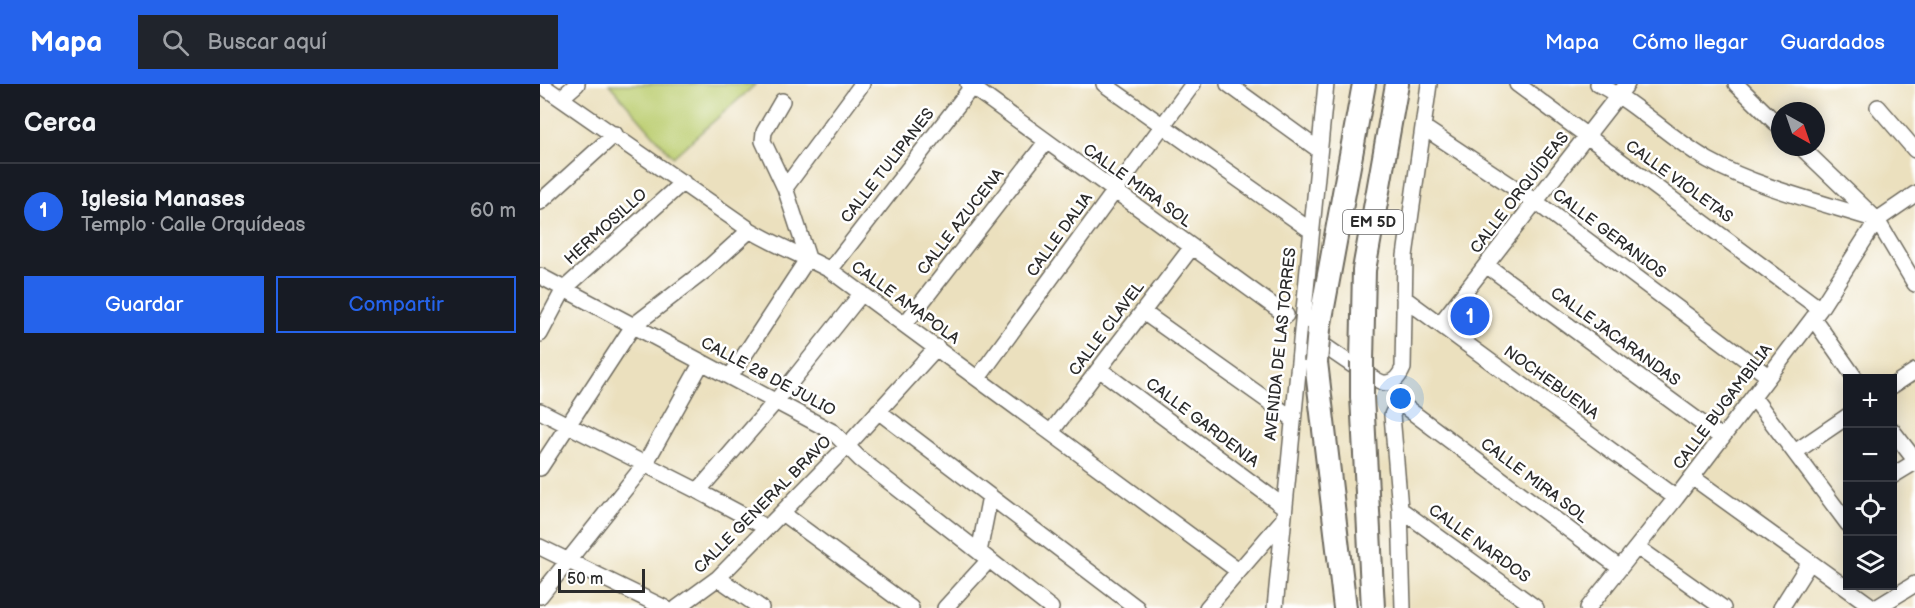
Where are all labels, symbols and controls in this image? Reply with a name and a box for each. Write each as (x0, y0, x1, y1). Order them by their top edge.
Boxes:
search box (138, 15, 558, 69)
text: Mapa (30, 26, 102, 59)
icon: search (159, 26, 192, 59)
text: Buscar aquí (207, 29, 326, 56)
text: Mapa (1545, 30, 1599, 55)
text: Cómo llegar (1632, 30, 1747, 55)
text: Guardados (1780, 30, 1885, 55)
north arrow (1771, 102, 1825, 156)
street label: CALLE TULIPANES (837, 105, 939, 227)
text: Cerca (24, 108, 96, 139)
street label: CALLE ORQUÍDEAS (1465, 127, 1573, 257)
street label: CALLE VIOLETAS (1622, 137, 1736, 227)
street label: CALLE MIRA SOL (1079, 140, 1196, 232)
street label: CALLE AZUCENA (914, 165, 1008, 279)
street label: HERMOSILLO (561, 185, 651, 269)
street label: CALLE GERANIOS (1549, 185, 1669, 283)
text: Iglesia Manases (81, 186, 245, 213)
street label: CALLE DALIA (1023, 189, 1097, 281)
text: 1 (39, 199, 48, 223)
text: 60 m (470, 199, 516, 223)
road number: EM 5D (1343, 210, 1403, 234)
text: Templo · Calle Orquídeas (81, 213, 305, 237)
street label: AVENIDA DE LAS TORRES (1261, 247, 1301, 441)
street label: CALLE AMAPOLA (847, 257, 963, 349)
button: Guardar (24, 276, 264, 333)
button: Compartir (276, 276, 516, 333)
street label: CALLE CLAVEL (1065, 278, 1149, 380)
street label: CALLE JACARANDAS (1547, 284, 1683, 390)
pin: 1 (1450, 294, 1490, 338)
street label: CALLE 28 DE JULIO (697, 333, 839, 421)
street label: CALLE BUGAMBILIA (1670, 340, 1777, 474)
street label: NOCHEBUENA (1500, 342, 1602, 424)
street label: CALLE GARDENIA (1142, 374, 1262, 472)
map controls (1843, 374, 1897, 590)
button: + (1843, 374, 1897, 428)
your location (1386, 384, 1415, 413)
button: − (1843, 428, 1897, 482)
street label: CALLE GENERAL BRAVO (690, 432, 836, 578)
street label: CALLE MIRA SOL (1477, 434, 1592, 528)
button: locate (1843, 482, 1897, 536)
street label: CALLE NARDOS (1425, 501, 1533, 587)
button: layers (1843, 536, 1897, 590)
scale bar (558, 566, 645, 594)
text: 50 m (567, 570, 603, 589)

